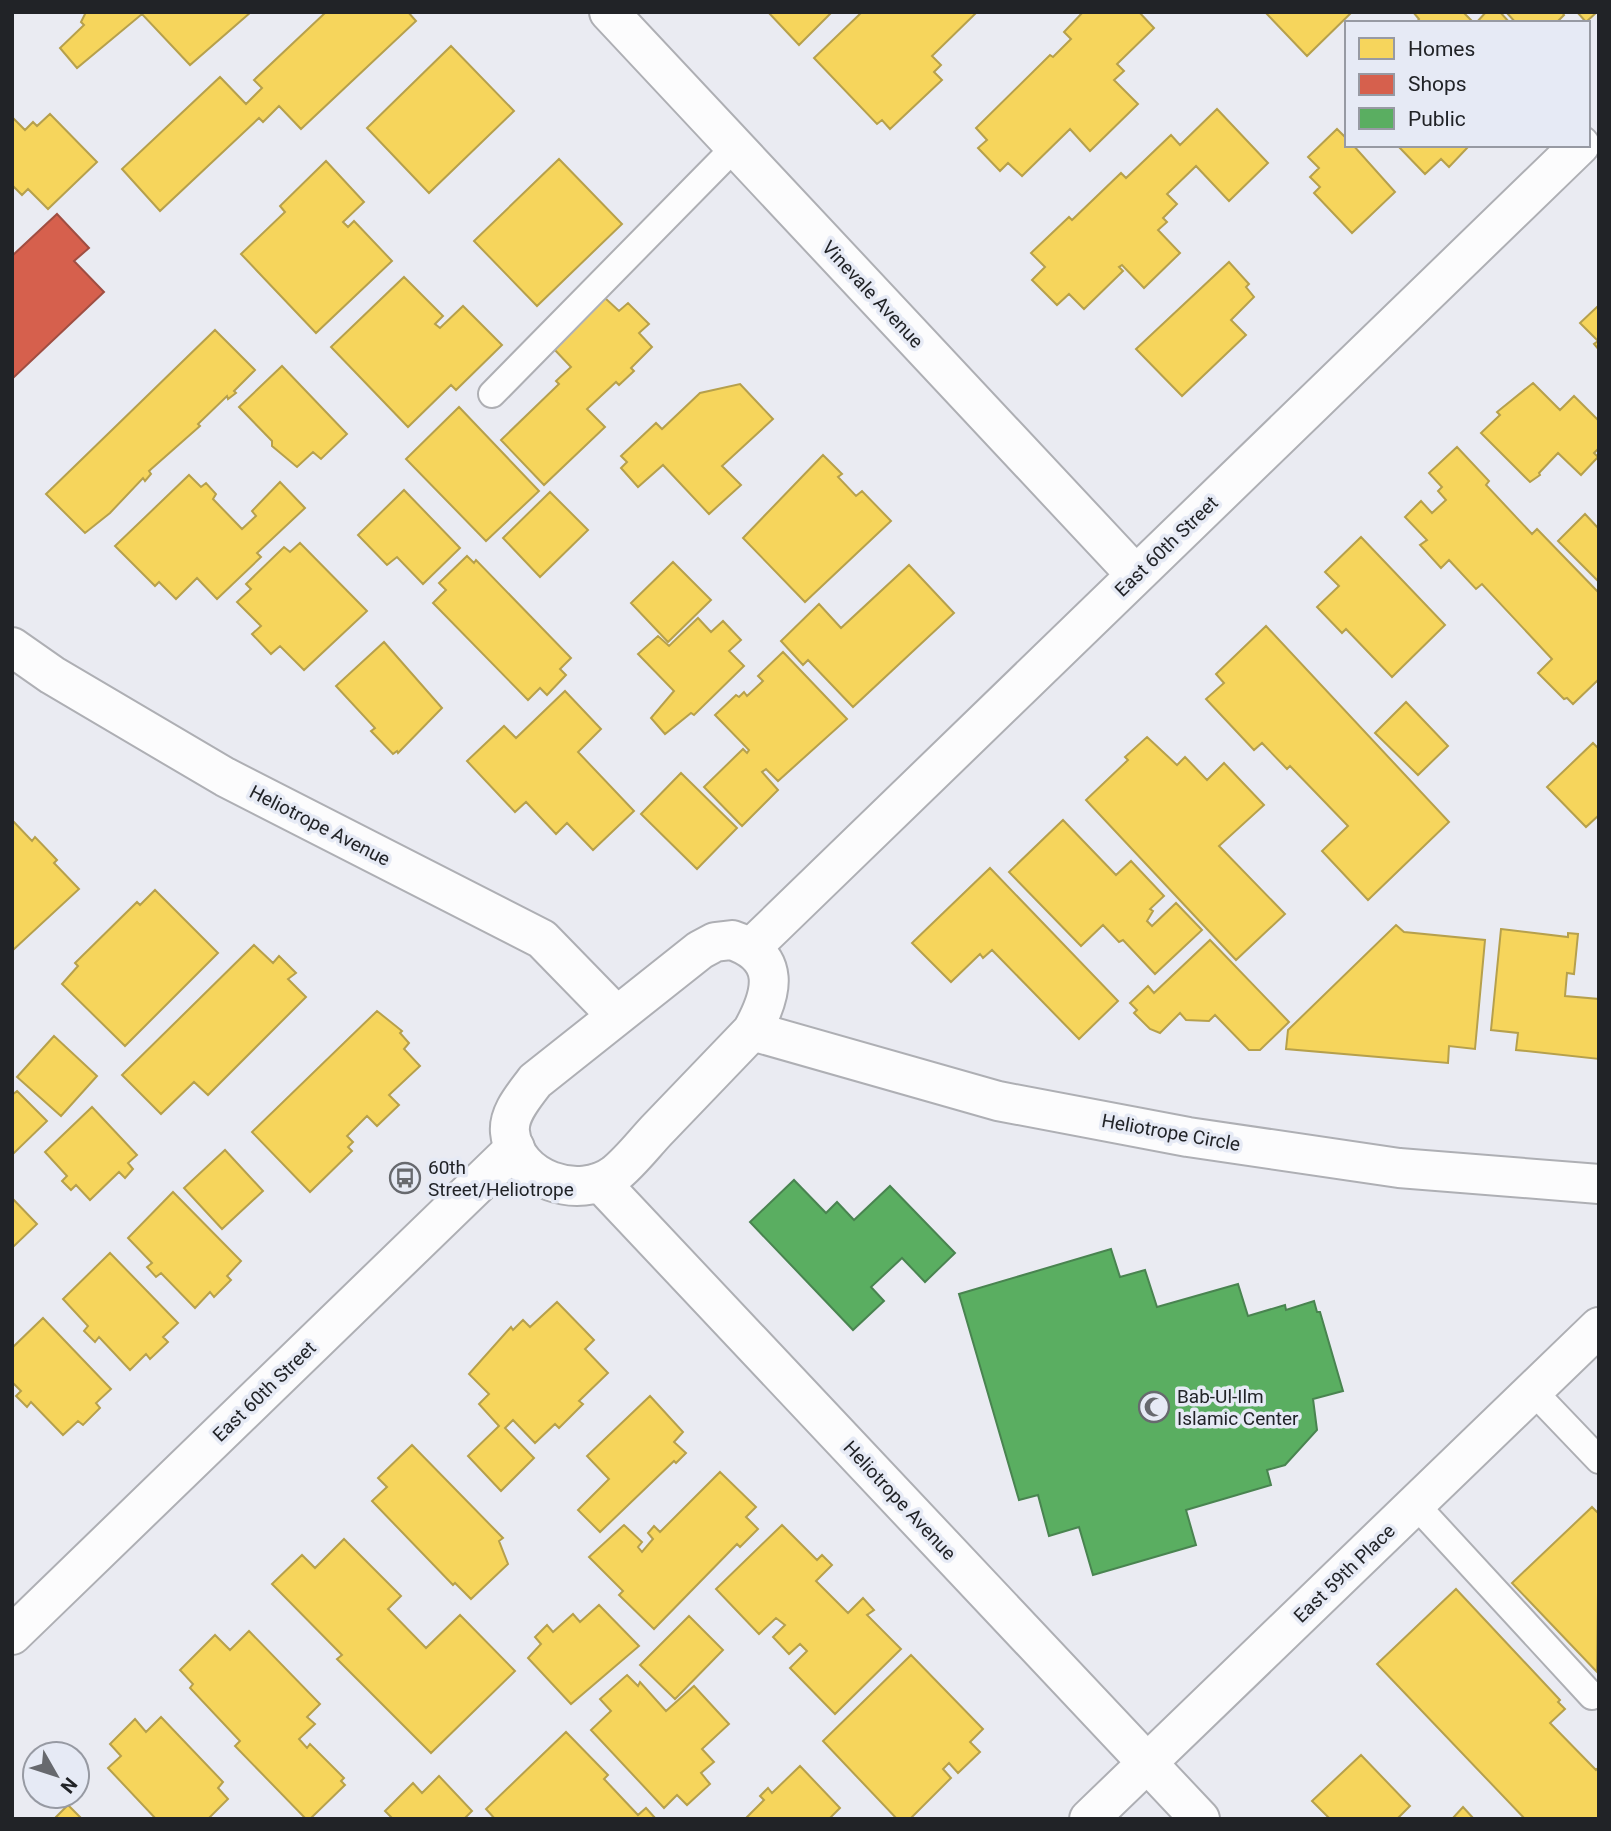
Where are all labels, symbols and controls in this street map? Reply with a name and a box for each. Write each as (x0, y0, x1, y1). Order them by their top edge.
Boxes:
legend (1345, 21, 1590, 147)
text: Homes (1408, 37, 1475, 61)
text: Shops (1408, 72, 1467, 96)
text: Public (1408, 107, 1466, 131)
street label: Vinevale Avenue (817, 236, 928, 353)
street label: East 60th Street (1110, 491, 1223, 601)
street label: Heliotrope Avenue (246, 780, 394, 871)
street label: Heliotrope Circle (1100, 1109, 1242, 1156)
place label: 60th Street/Heliotrope (428, 1156, 574, 1201)
bus stop icon: 60th Street/Heliotrope (388, 1161, 422, 1195)
street label: East 60th Street (208, 1336, 321, 1446)
place label: Bab-Ul-Ilm Islamic Center (1177, 1385, 1299, 1430)
mosque icon: Bab-Ul-Ilm Islamic Center (1137, 1390, 1171, 1424)
street label: Heliotrope Avenue (839, 1436, 961, 1565)
street label: East 59th Place (1289, 1519, 1400, 1627)
north arrow (21, 1740, 91, 1810)
text: N (56, 1773, 82, 1798)

